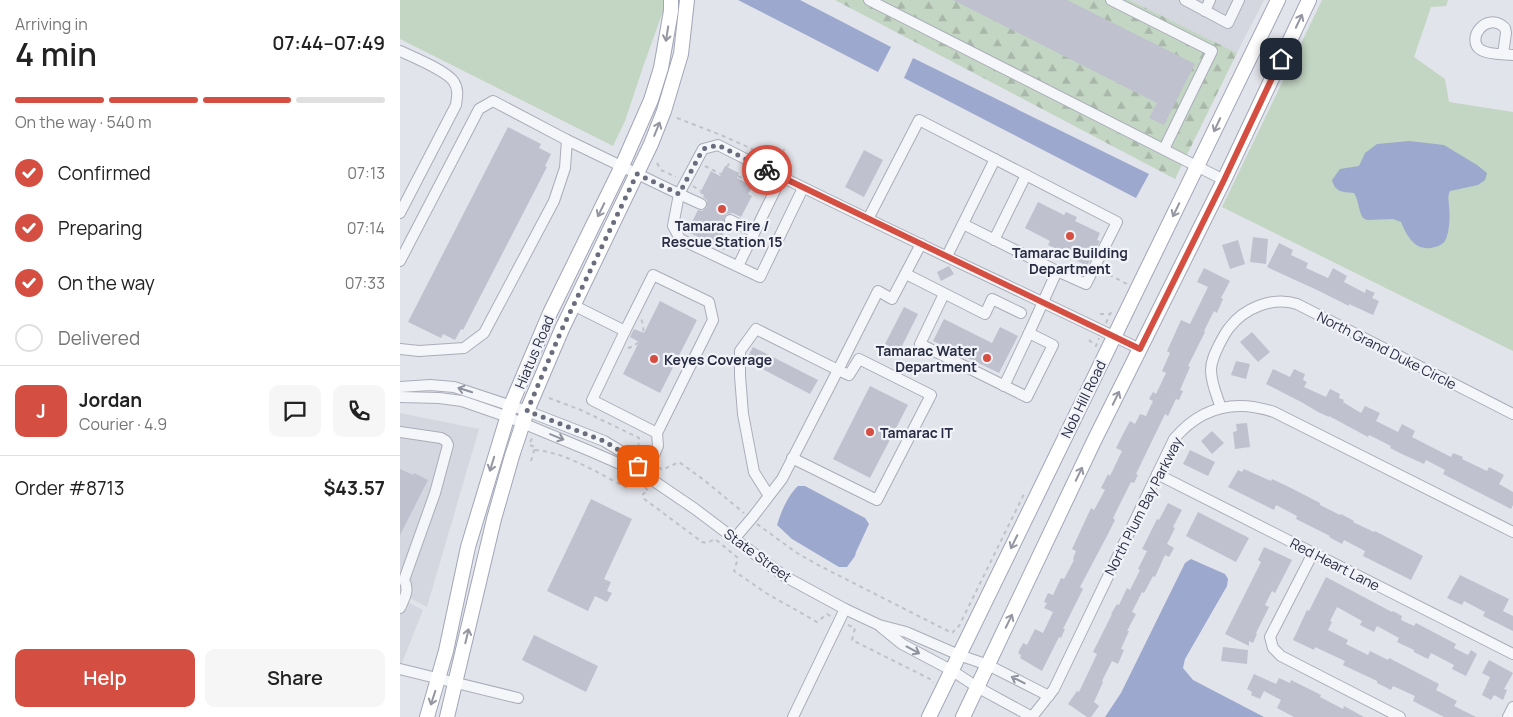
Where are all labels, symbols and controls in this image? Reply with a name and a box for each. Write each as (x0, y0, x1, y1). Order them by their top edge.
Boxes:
text: Arriving in (15, 13, 88, 35)
one-way arrow (1295, 14, 1305, 29)
one-way arrow (662, 26, 672, 42)
text: 07:44–07:49 (272, 30, 385, 56)
text: 4 min (15, 32, 97, 76)
pin (1260, 38, 1302, 80)
icon: home (1267, 45, 1295, 73)
text: On the way · 540 m (15, 111, 152, 133)
one-way arrow (1212, 117, 1222, 132)
one-way arrow (653, 122, 662, 137)
courier (742, 145, 792, 195)
icon: bike (753, 156, 781, 184)
icon: check (15, 159, 43, 187)
text: Confirmed (58, 160, 151, 186)
text: 07:13 (347, 162, 385, 184)
one-way arrow (596, 202, 605, 217)
one-way arrow (1171, 202, 1180, 217)
marker: Tamarac Fire / Rescue Station 15 (716, 203, 728, 215)
icon: check (15, 214, 43, 242)
text: Preparing (58, 215, 143, 241)
place label: Tamarac Fire / Rescue Station 15 (661, 216, 783, 251)
text: 07:14 (347, 217, 385, 239)
marker: Tamarac Building Department (1064, 230, 1076, 242)
place label: Tamarac Building Department (1012, 243, 1128, 278)
icon: check (15, 269, 43, 297)
text: On the way (58, 270, 155, 296)
text: 07:33 (345, 272, 385, 294)
street label: North Grand Duke Circle (1314, 307, 1460, 393)
street label: Hiatus Road (510, 312, 558, 392)
text: Delivered (58, 325, 140, 351)
place label: Tamarac Water Department (876, 341, 977, 376)
place label: Keyes Coverage (664, 350, 772, 369)
marker: Tamarac Water Department (981, 352, 993, 364)
marker: Keyes Coverage (648, 353, 660, 365)
street label: Nob Hill Road (1056, 357, 1110, 441)
button: chat (269, 385, 321, 437)
button: phone (333, 385, 385, 437)
one-way arrow (457, 385, 473, 394)
text: Jordan (79, 387, 142, 413)
one-way arrow (1111, 390, 1121, 405)
text: J (36, 398, 46, 424)
text: Courier · 4.9 (79, 413, 167, 435)
place label: Tamarac IT (880, 423, 953, 442)
marker: Tamarac IT (864, 426, 876, 438)
one-way arrow (549, 433, 564, 443)
street label: North Plum Bay Parkway (1100, 433, 1187, 579)
pin (617, 445, 659, 487)
icon: bag (624, 452, 652, 480)
one-way arrow (487, 455, 497, 471)
one-way arrow (1075, 467, 1084, 482)
text: Order #8713 (15, 475, 124, 501)
text: $43.57 (323, 475, 385, 501)
street label: State Street (720, 524, 796, 586)
street label: Red Heart Lane (1287, 533, 1383, 595)
one-way arrow (1009, 534, 1018, 549)
one-way arrow (1005, 614, 1014, 629)
one-way arrow (463, 628, 472, 644)
one-way arrow (905, 646, 920, 655)
button: Help (15, 649, 195, 707)
button: Share (205, 649, 385, 707)
one-way arrow (1011, 675, 1026, 685)
one-way arrow (428, 690, 437, 705)

